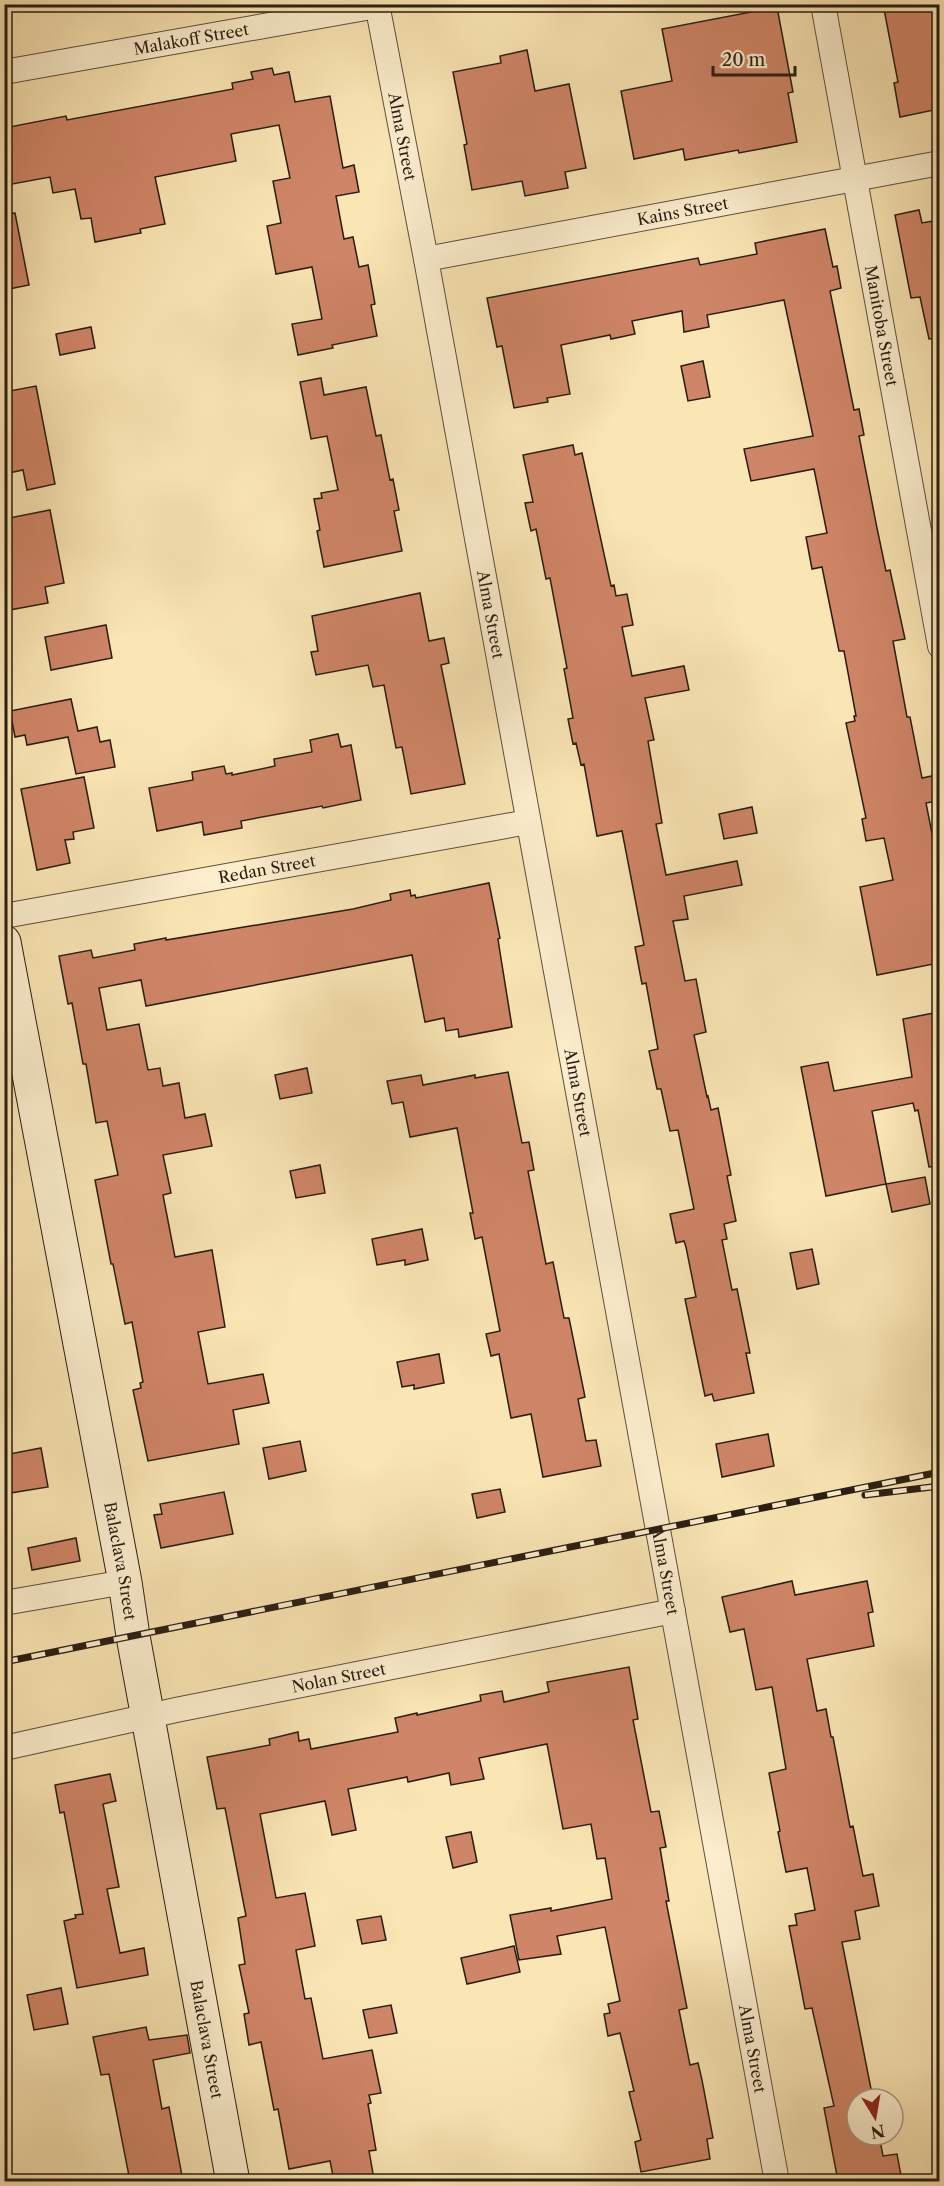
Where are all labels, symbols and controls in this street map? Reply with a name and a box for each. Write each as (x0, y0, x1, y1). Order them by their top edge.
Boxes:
street label: Malakoff Street (132, 19, 251, 59)
scale bar (713, 39, 796, 77)
text: 20 m (722, 49, 766, 71)
street label: Alma Street (384, 90, 421, 183)
street label: Kains Street (635, 193, 730, 229)
street label: Manitoba Street (861, 264, 903, 388)
street label: Alma Street (473, 568, 509, 661)
street label: Redan Street (217, 850, 317, 887)
street label: Alma Street (560, 1046, 596, 1139)
street label: Balaclava Street (100, 1500, 141, 1622)
street label: Alma Street (647, 1524, 683, 1617)
street label: Nolan Street (290, 1658, 388, 1697)
street label: Balaclava Street (186, 1978, 228, 2101)
street label: Alma Street (735, 2002, 771, 2095)
north arrow (845, 2087, 905, 2147)
text: N (869, 2121, 887, 2143)

